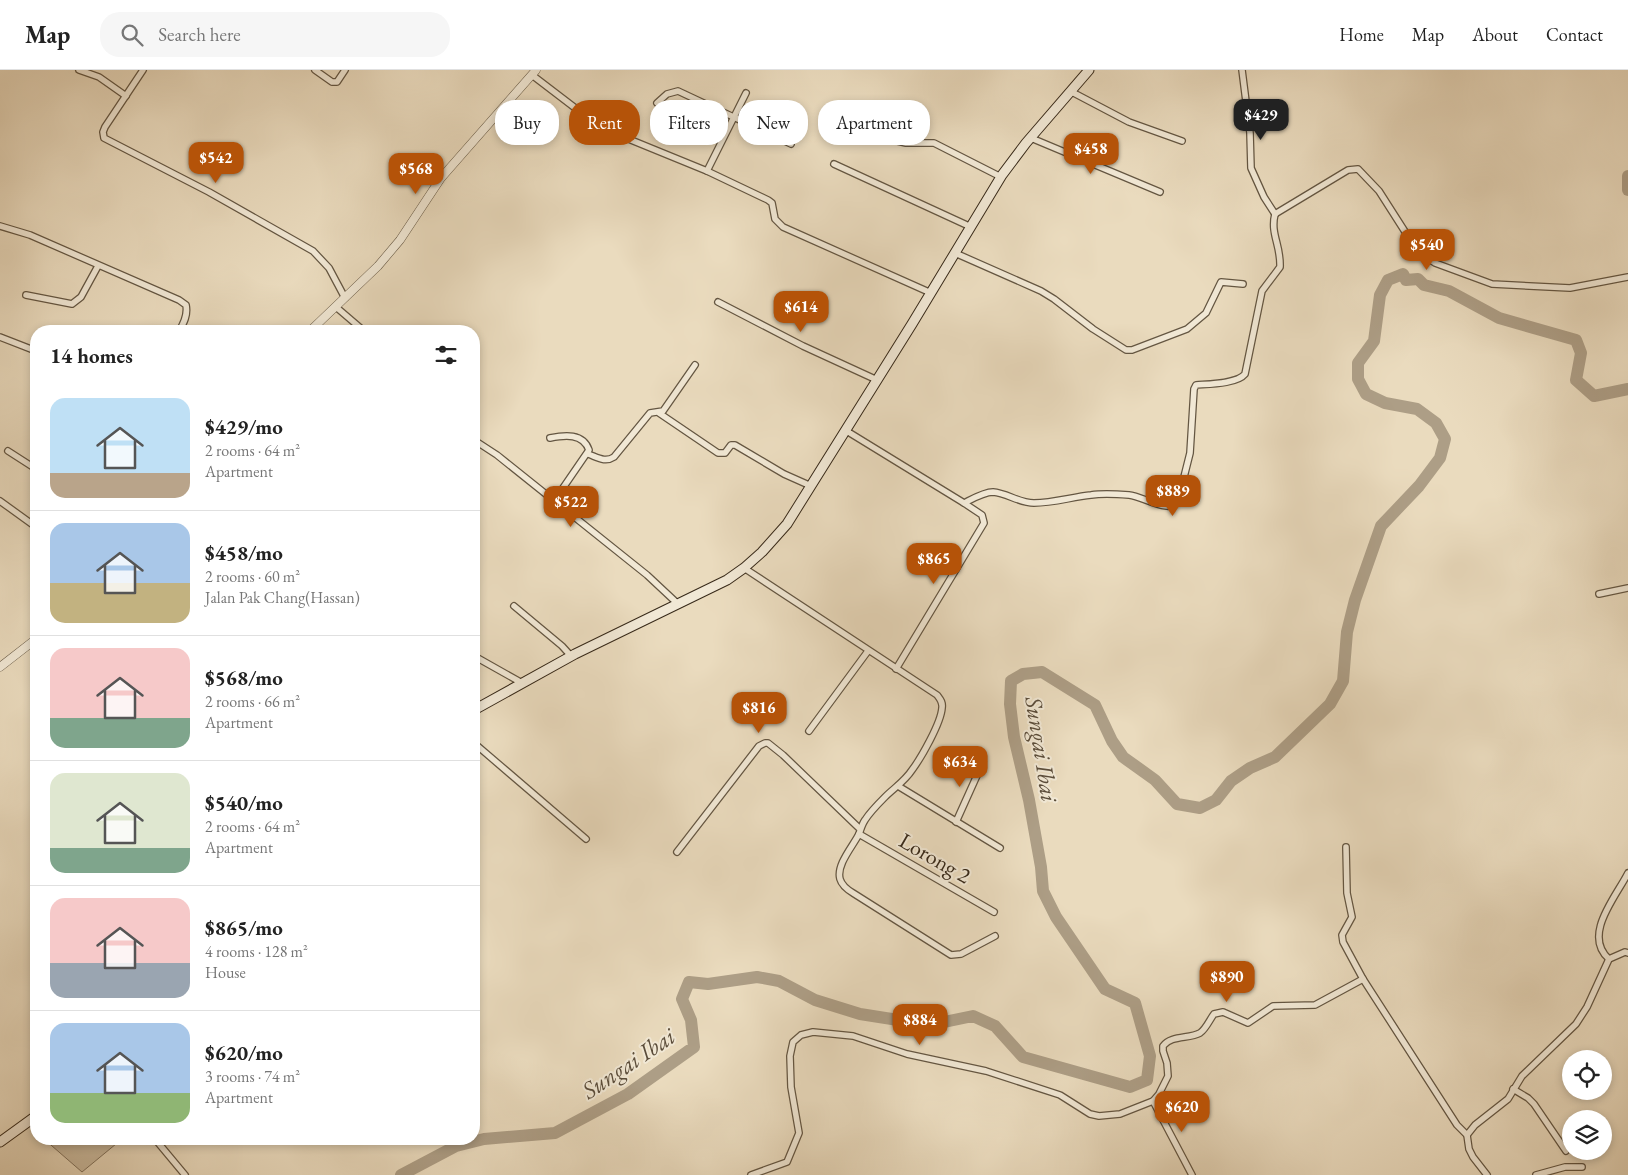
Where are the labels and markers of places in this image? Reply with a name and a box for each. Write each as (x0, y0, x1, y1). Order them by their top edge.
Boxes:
pin: $429 (1231, 98, 1291, 141)
pin: $458 (1061, 132, 1121, 175)
pin: $542 (186, 142, 246, 184)
pin: $568 (386, 152, 446, 195)
pin: $540 (1397, 228, 1457, 271)
pin: $614 (771, 290, 831, 333)
pin: $889 (1143, 474, 1203, 517)
pin: $522 (541, 486, 601, 528)
pin: $865 (904, 542, 964, 585)
pin: $816 (729, 692, 789, 734)
pin: $634 (930, 746, 990, 788)
pin: $890 (1197, 960, 1257, 1003)
pin: $884 (890, 1004, 950, 1046)
pin: $620 (1152, 1090, 1212, 1133)

